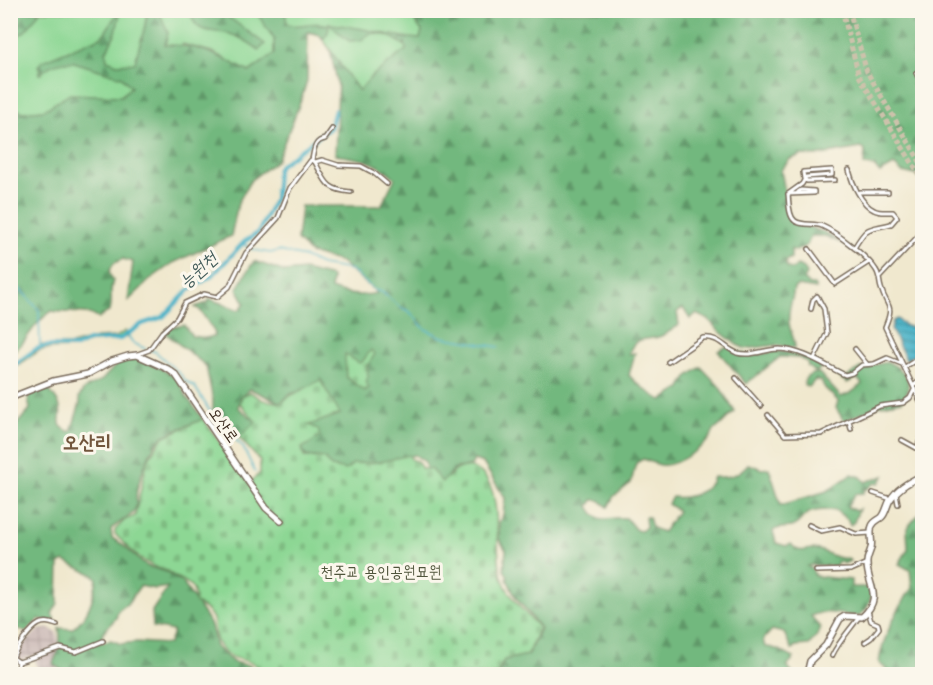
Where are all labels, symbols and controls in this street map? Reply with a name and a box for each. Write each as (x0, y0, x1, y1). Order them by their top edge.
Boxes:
water label: 능원천 (172, 243, 223, 294)
street label: 오산로 (204, 401, 246, 447)
district label: 오산리 (63, 426, 111, 456)
park label: 천주교 용인공원묘원 (320, 558, 442, 582)

